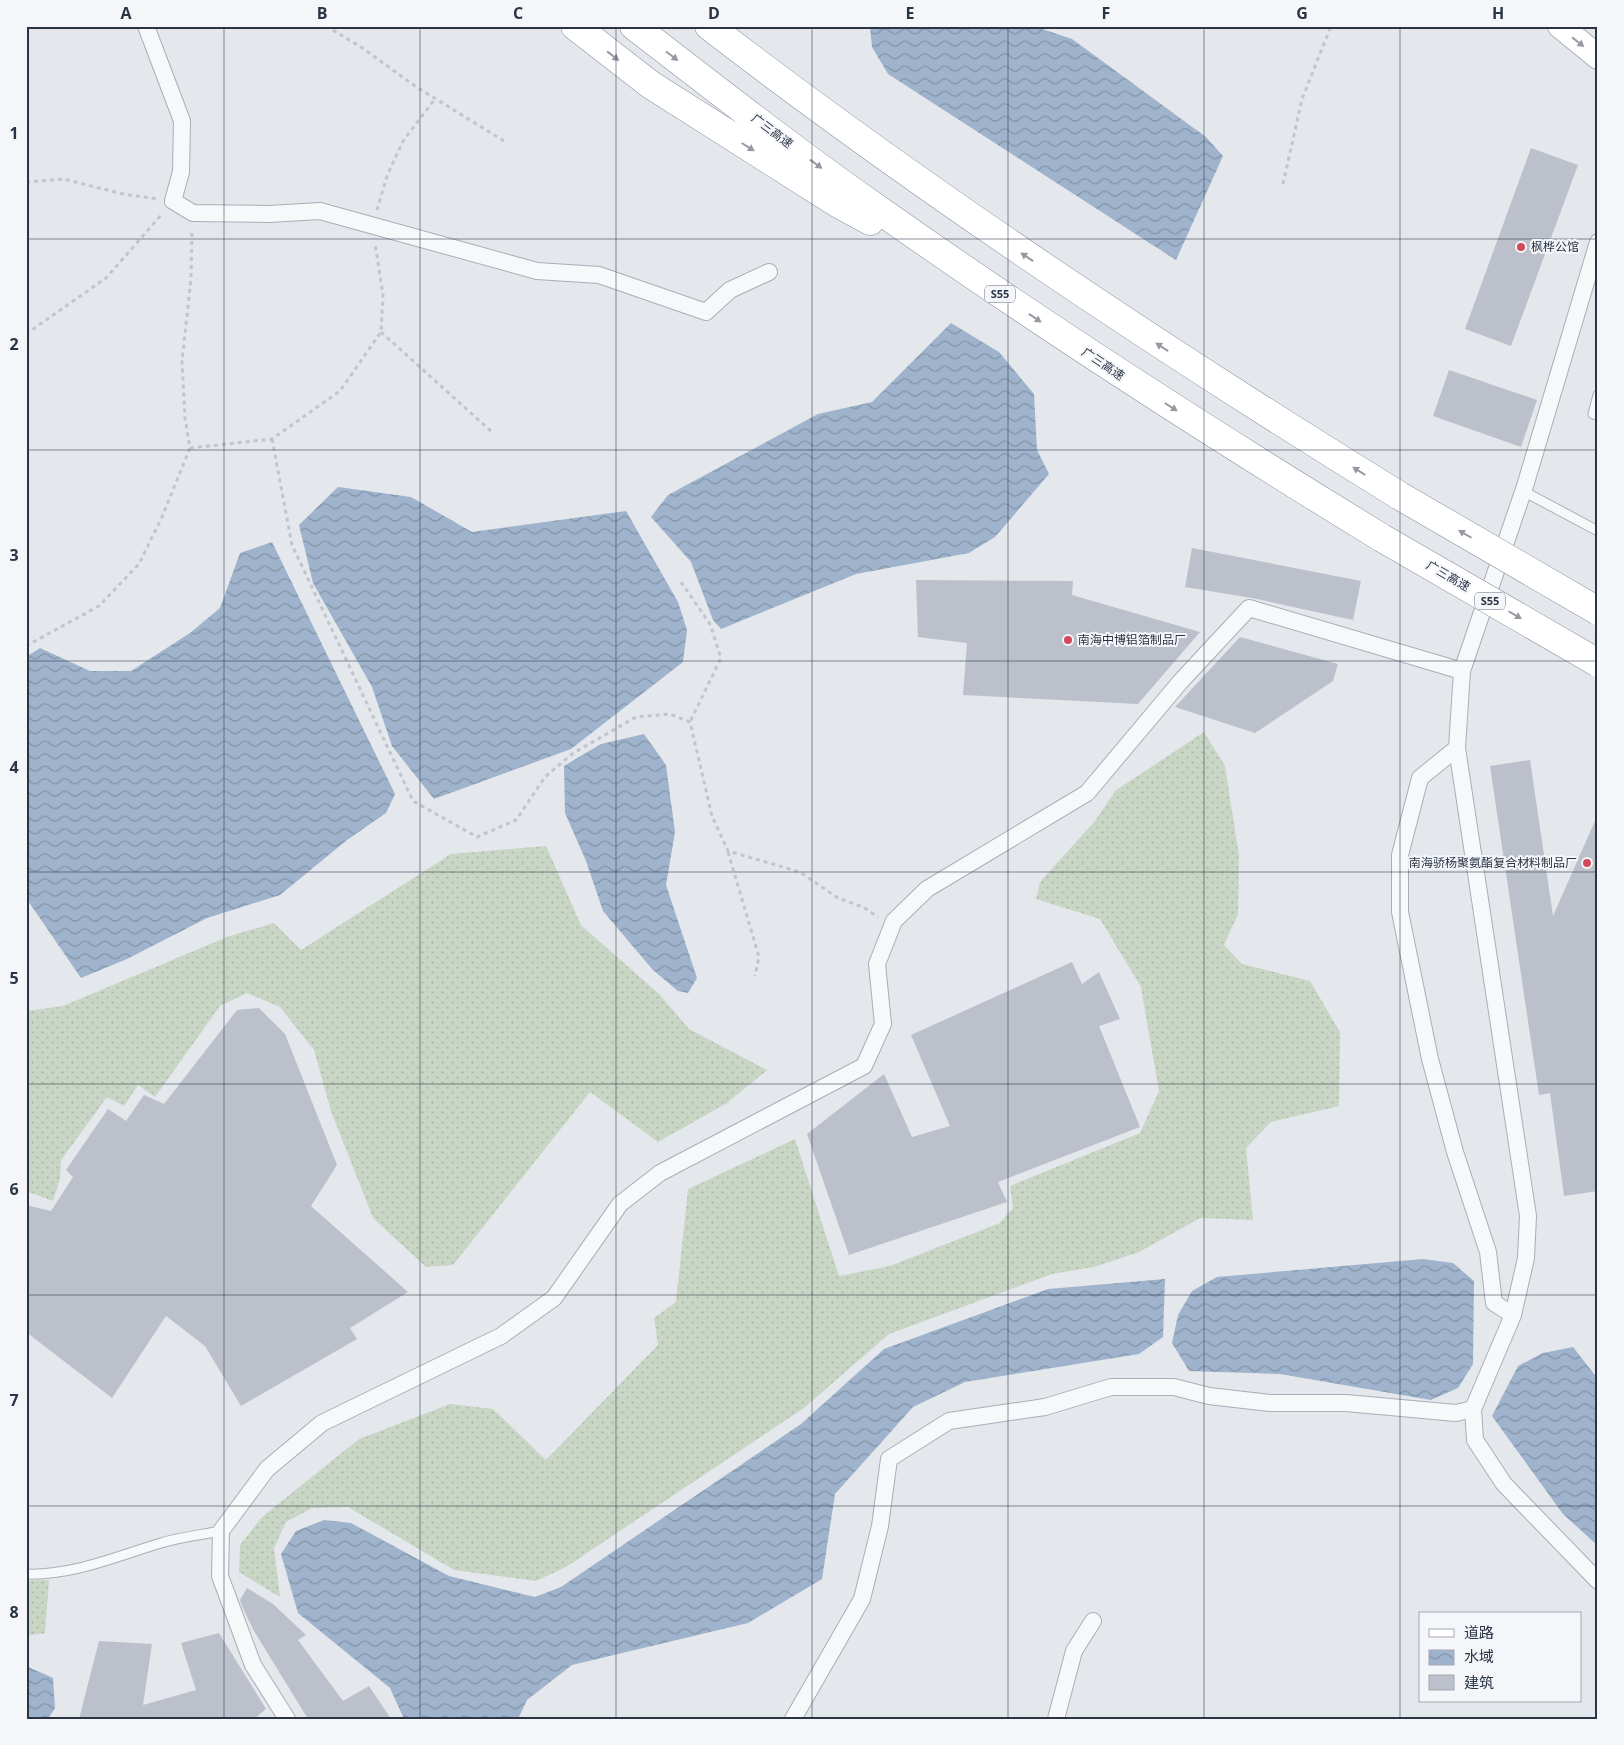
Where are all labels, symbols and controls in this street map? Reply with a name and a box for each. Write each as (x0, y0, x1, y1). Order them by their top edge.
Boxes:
text: A (120, 2, 132, 24)
text: B (317, 2, 327, 24)
text: C (513, 2, 523, 24)
text: D (708, 2, 720, 24)
text: E (906, 2, 915, 24)
text: F (1102, 2, 1110, 24)
text: G (1296, 2, 1308, 24)
text: H (1492, 2, 1504, 24)
one-way arrow (1571, 37, 1585, 47)
one-way arrow (607, 51, 620, 62)
one-way arrow (665, 51, 679, 61)
street label: 广三高速 (748, 109, 797, 152)
text: 1 (9, 122, 19, 144)
one-way arrow (741, 142, 755, 152)
one-way arrow (809, 159, 823, 169)
place label: 枫桦公馆 (1531, 238, 1579, 255)
marker: 枫桦公馆 (1515, 241, 1527, 253)
one-way arrow (1020, 252, 1034, 262)
road number: S55 (985, 286, 1015, 302)
one-way arrow (1028, 313, 1042, 322)
text: 2 (9, 333, 19, 355)
one-way arrow (1156, 342, 1169, 351)
street label: 广三高速 (1079, 343, 1128, 384)
one-way arrow (1164, 403, 1177, 412)
one-way arrow (1352, 466, 1365, 475)
one-way arrow (1458, 529, 1471, 538)
text: 3 (9, 544, 19, 566)
street label: 广三高速 (1423, 556, 1473, 595)
road number: S55 (1475, 592, 1505, 610)
one-way arrow (1508, 611, 1521, 620)
place label: 南海中博铝箔制品厂 (1078, 631, 1186, 648)
marker: 南海中博铝箔制品厂 (1062, 634, 1074, 646)
text: 4 (9, 756, 19, 778)
place label: 南海骄杨聚氨酯复合材料制品厂 (1409, 854, 1577, 871)
marker: 南海骄杨聚氨酯复合材料制品厂 (1581, 857, 1593, 869)
text: 5 (9, 967, 19, 989)
text: 6 (9, 1178, 19, 1200)
text: 7 (9, 1389, 19, 1411)
text: 8 (9, 1601, 19, 1623)
legend (1419, 1612, 1582, 1702)
text: 道路 (1464, 1622, 1494, 1642)
text: 水域 (1464, 1646, 1494, 1666)
text: 建筑 (1464, 1672, 1494, 1692)

